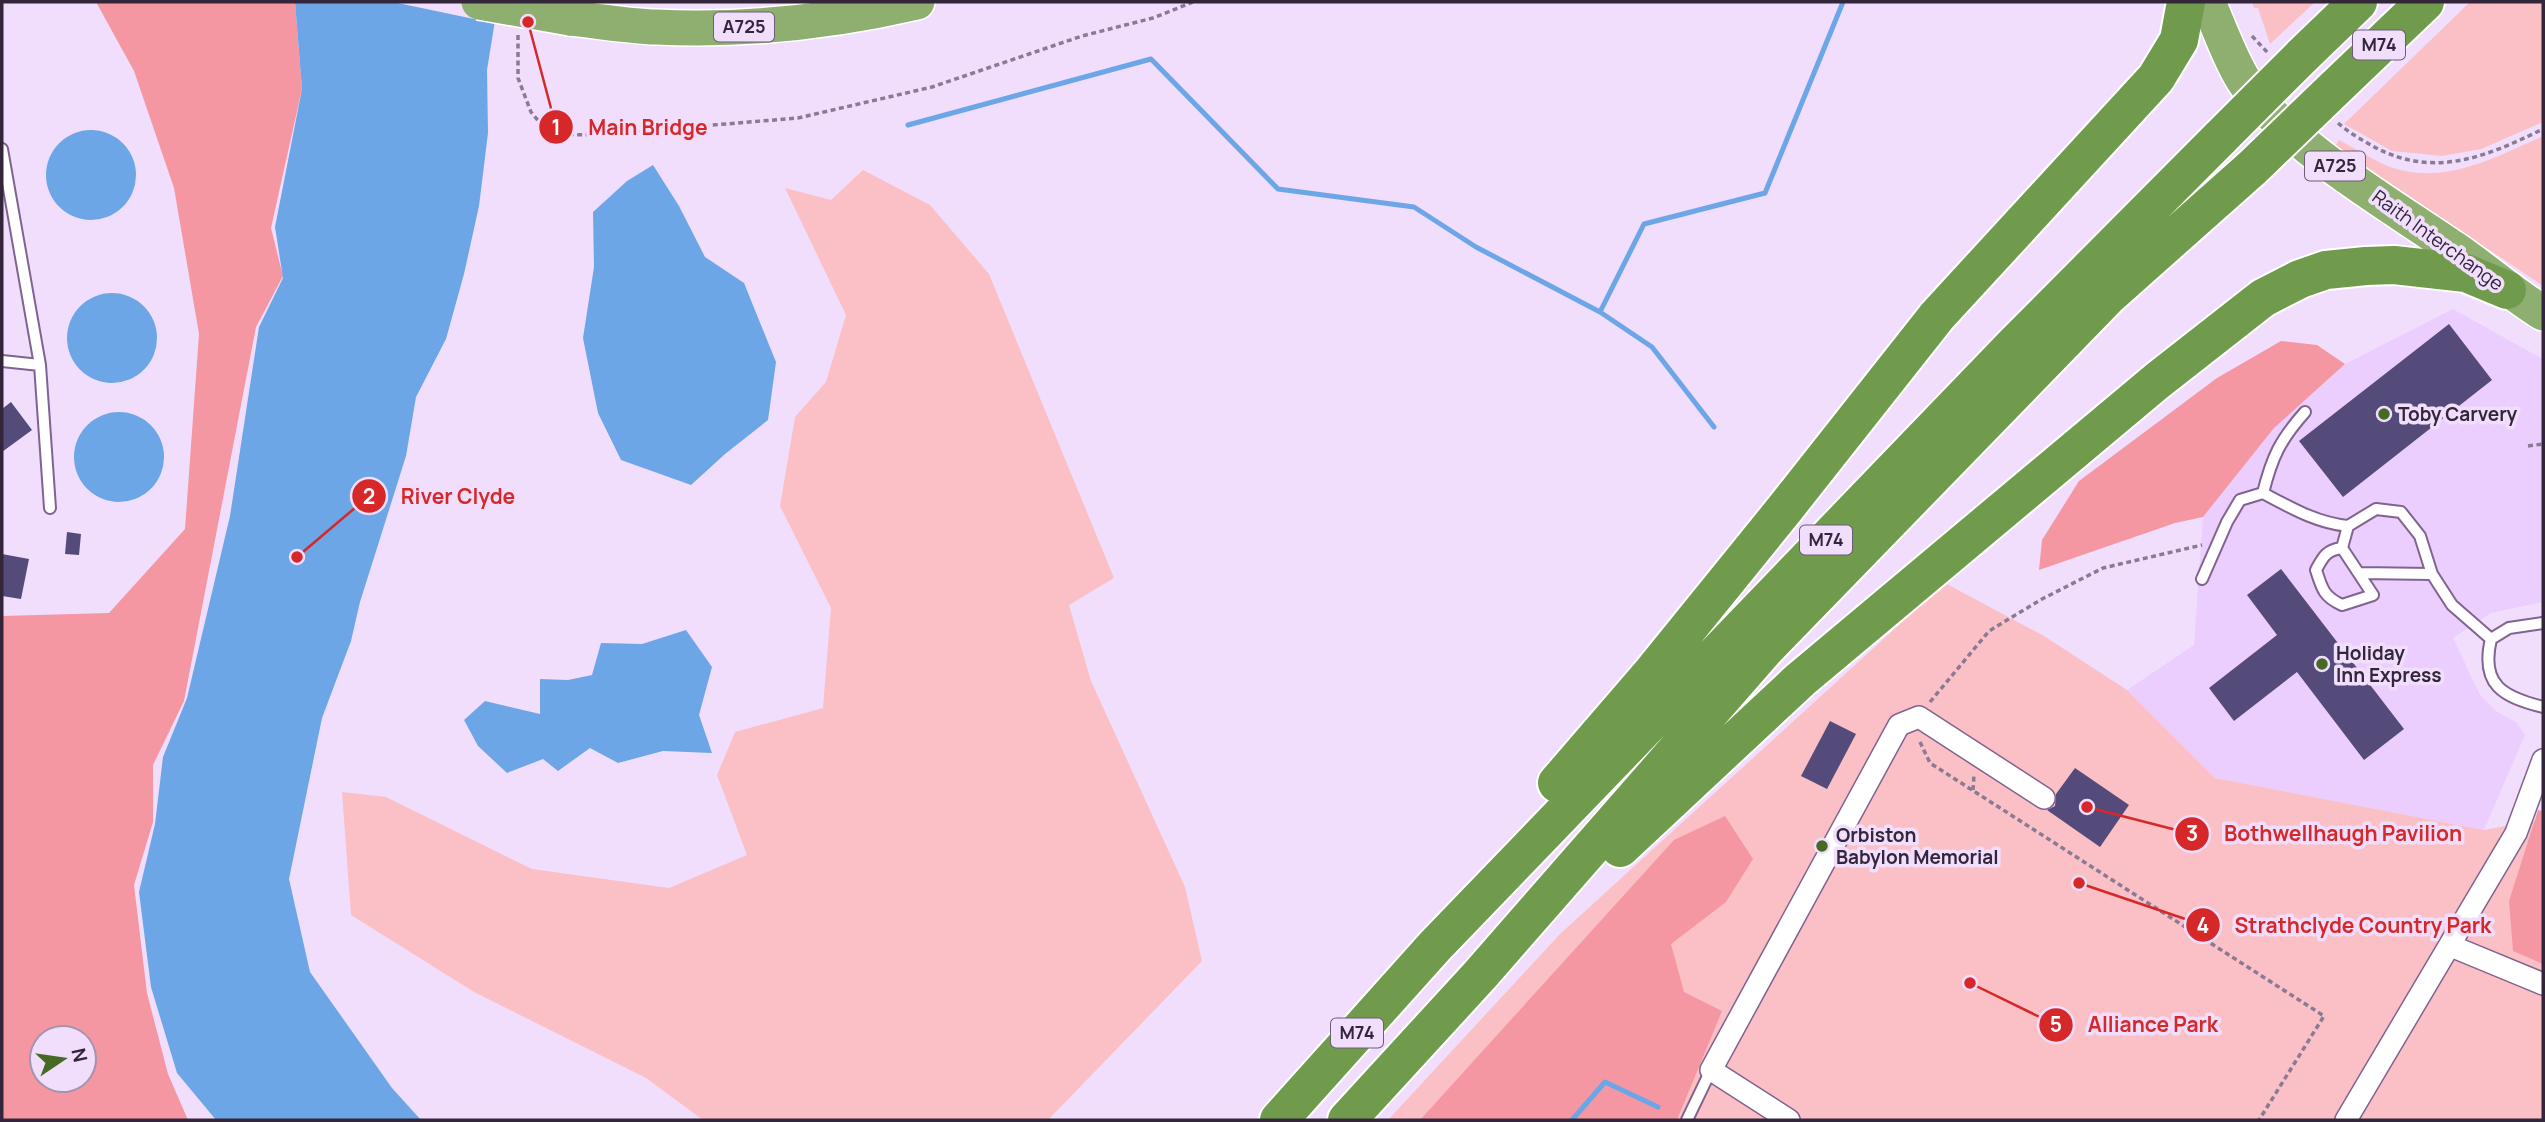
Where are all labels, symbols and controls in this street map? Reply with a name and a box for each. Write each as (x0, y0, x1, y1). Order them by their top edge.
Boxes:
road number: A725 (714, 12, 774, 42)
road number: M74 (2353, 31, 2405, 60)
callout: Main Bridge (539, 106, 721, 148)
text: 1 (551, 113, 561, 141)
text: Main Bridge (588, 113, 708, 141)
road number: A725 (2305, 152, 2365, 181)
street label: Raith Interchange (2367, 184, 2509, 296)
place label: Toby Carvery (2398, 401, 2518, 427)
marker: Toby Carvery (2376, 406, 2392, 422)
callout: River Clyde (352, 475, 529, 517)
text: 2 (363, 482, 375, 510)
text: River Clyde (401, 482, 515, 510)
road number: M74 (1800, 526, 1852, 554)
place label: Holiday Inn Express (2336, 640, 2442, 688)
marker: Holiday Inn Express (2314, 656, 2330, 672)
callout: Bothwellhaugh Pavilion (2175, 813, 2476, 855)
text: 3 (2186, 819, 2198, 847)
text: Bothwellhaugh Pavilion (2224, 819, 2462, 847)
place label: Orbiston Babylon Memorial (1836, 822, 1999, 870)
marker: Orbiston Babylon Memorial (1814, 838, 1830, 854)
callout: Strathclyde Country Park (2185, 904, 2505, 946)
text: 4 (2197, 911, 2209, 939)
text: Strathclyde Country Park (2235, 911, 2492, 939)
callout: Alliance Park (2039, 1004, 2232, 1046)
text: 5 (2050, 1010, 2062, 1038)
text: Alliance Park (2088, 1010, 2219, 1038)
road number: M74 (1331, 1018, 1383, 1048)
north arrow (28, 1024, 98, 1094)
text: N (65, 1046, 94, 1065)

